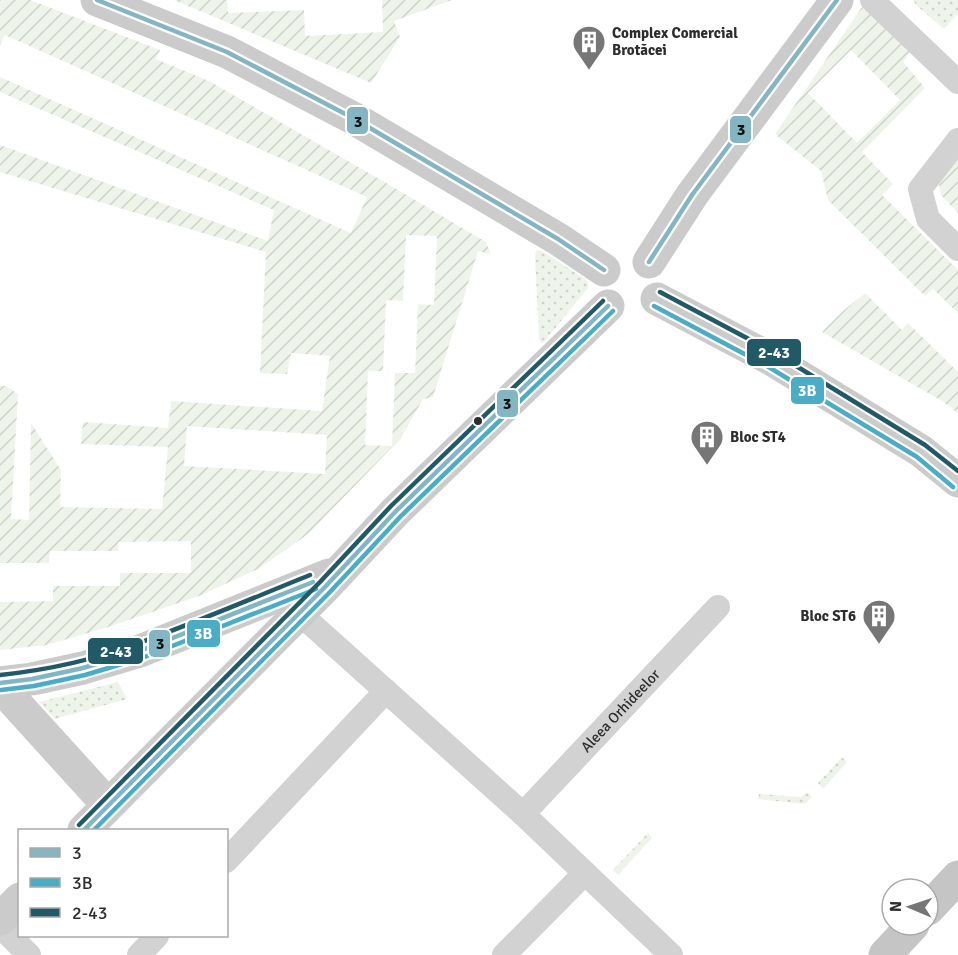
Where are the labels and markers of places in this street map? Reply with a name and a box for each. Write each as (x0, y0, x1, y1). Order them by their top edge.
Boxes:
building icon: Complex Comercial Brotăcei (571, 24, 607, 71)
place label: Complex Comercial Brotăcei (612, 24, 738, 59)
unlabelled marker (472, 415, 484, 427)
building icon: Bloc ST4 (689, 419, 725, 466)
place label: Bloc ST4 (730, 428, 786, 446)
building icon: Bloc ST6 (861, 598, 897, 645)
place label: Bloc ST6 (800, 607, 856, 625)

